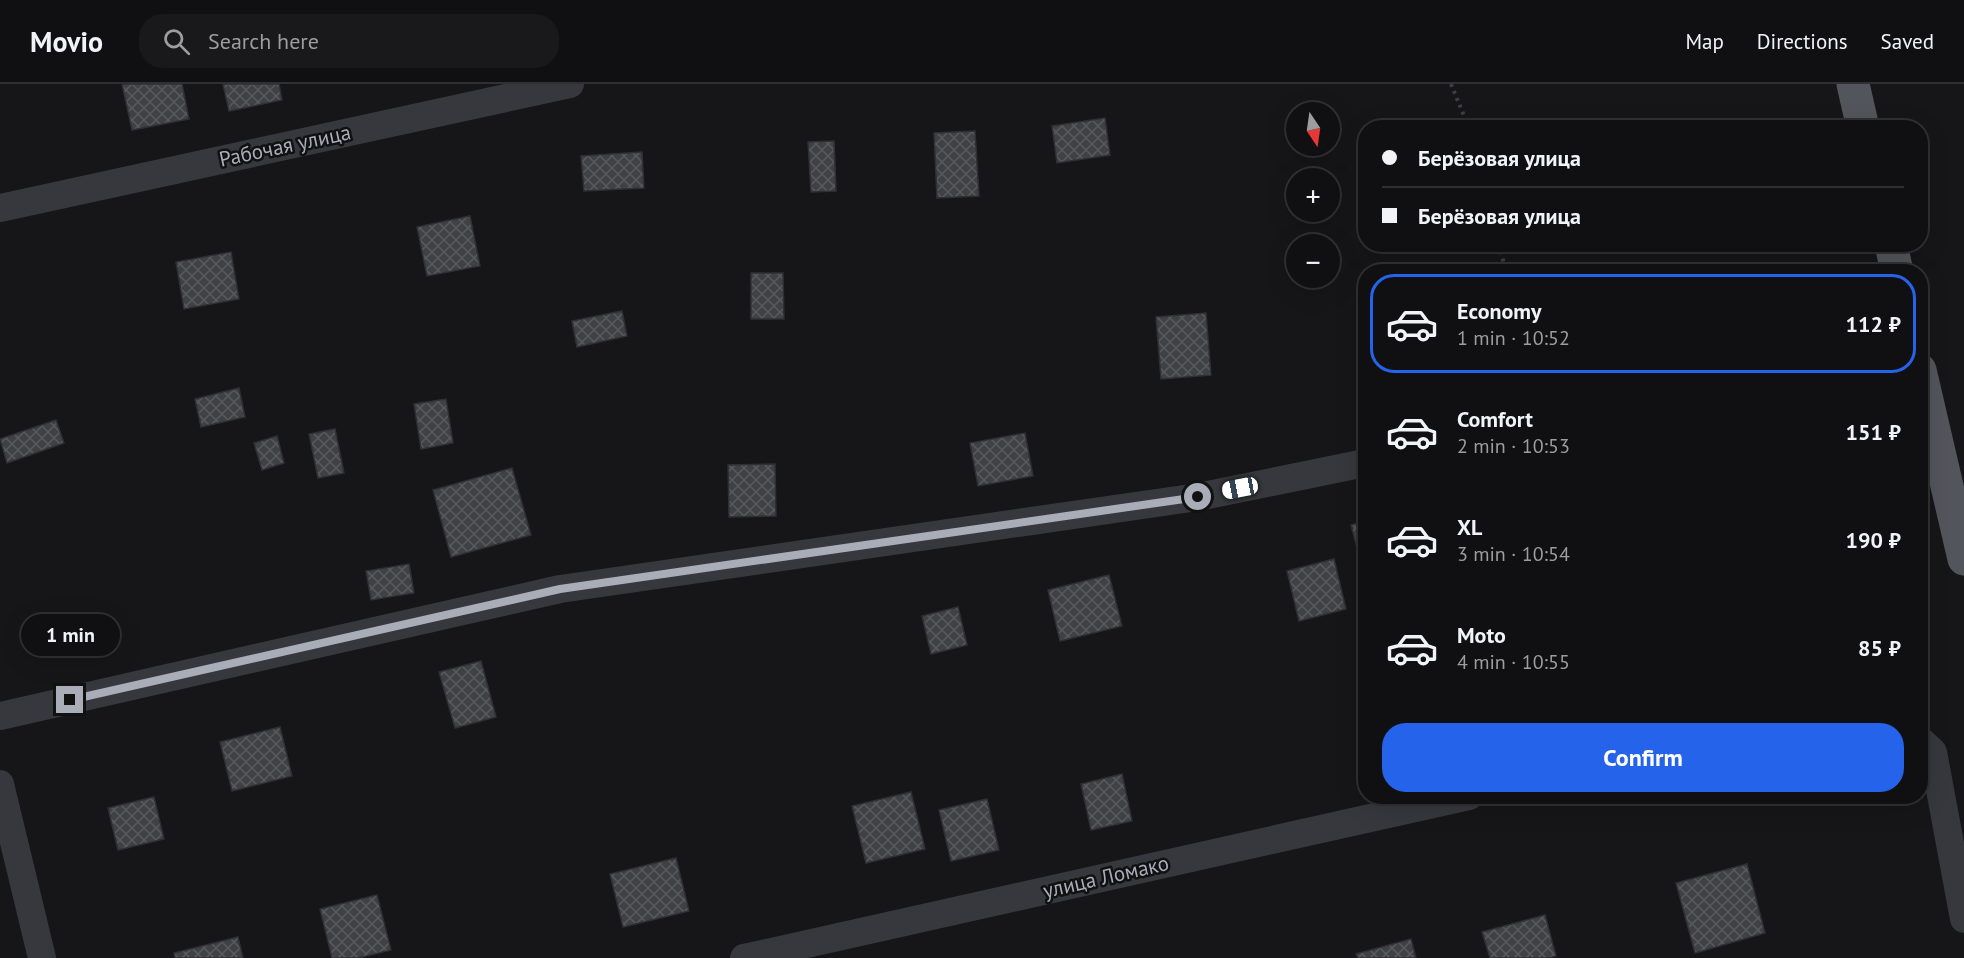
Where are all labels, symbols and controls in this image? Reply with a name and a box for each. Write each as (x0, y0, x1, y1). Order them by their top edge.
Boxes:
search box (139, 14, 559, 68)
text: Movio (30, 23, 103, 60)
icon: search (160, 25, 193, 58)
text: Search here (208, 27, 319, 55)
text: Map (1685, 28, 1724, 55)
text: Directions (1757, 28, 1848, 55)
text: Saved (1881, 28, 1934, 55)
north arrow (1286, 102, 1340, 156)
map controls (1286, 102, 1340, 288)
street label: Рабочая улица (217, 118, 353, 173)
text: Берёзовая улица (1418, 144, 1581, 172)
button: + (1286, 168, 1340, 222)
text: Берёзовая улица (1418, 202, 1581, 230)
button: − (1286, 234, 1340, 288)
icon: car (1385, 297, 1439, 351)
text: Economy (1457, 297, 1541, 325)
text: 112 ₽ (1846, 310, 1901, 338)
text: 1 min · 10:52 (1457, 325, 1570, 351)
icon: car (1385, 405, 1439, 459)
text: Comfort (1457, 405, 1533, 433)
text: 151 ₽ (1846, 418, 1901, 446)
text: 2 min · 10:53 (1457, 433, 1570, 459)
car (1221, 476, 1259, 500)
route start (1184, 483, 1211, 510)
icon: car (1385, 513, 1439, 567)
text: XL (1457, 513, 1482, 541)
text: 190 ₽ (1846, 526, 1901, 554)
text: 3 min · 10:54 (1457, 541, 1570, 567)
callout: 1 min (20, 613, 119, 655)
icon: car (1385, 621, 1439, 675)
text: Moto (1457, 621, 1506, 649)
text: 1 min (46, 622, 95, 648)
text: 85 ₽ (1858, 634, 1901, 662)
text: 4 min · 10:55 (1457, 649, 1570, 675)
route end (56, 686, 83, 713)
button: Confirm (1382, 723, 1904, 792)
street label: улица Ломако (1040, 849, 1171, 904)

